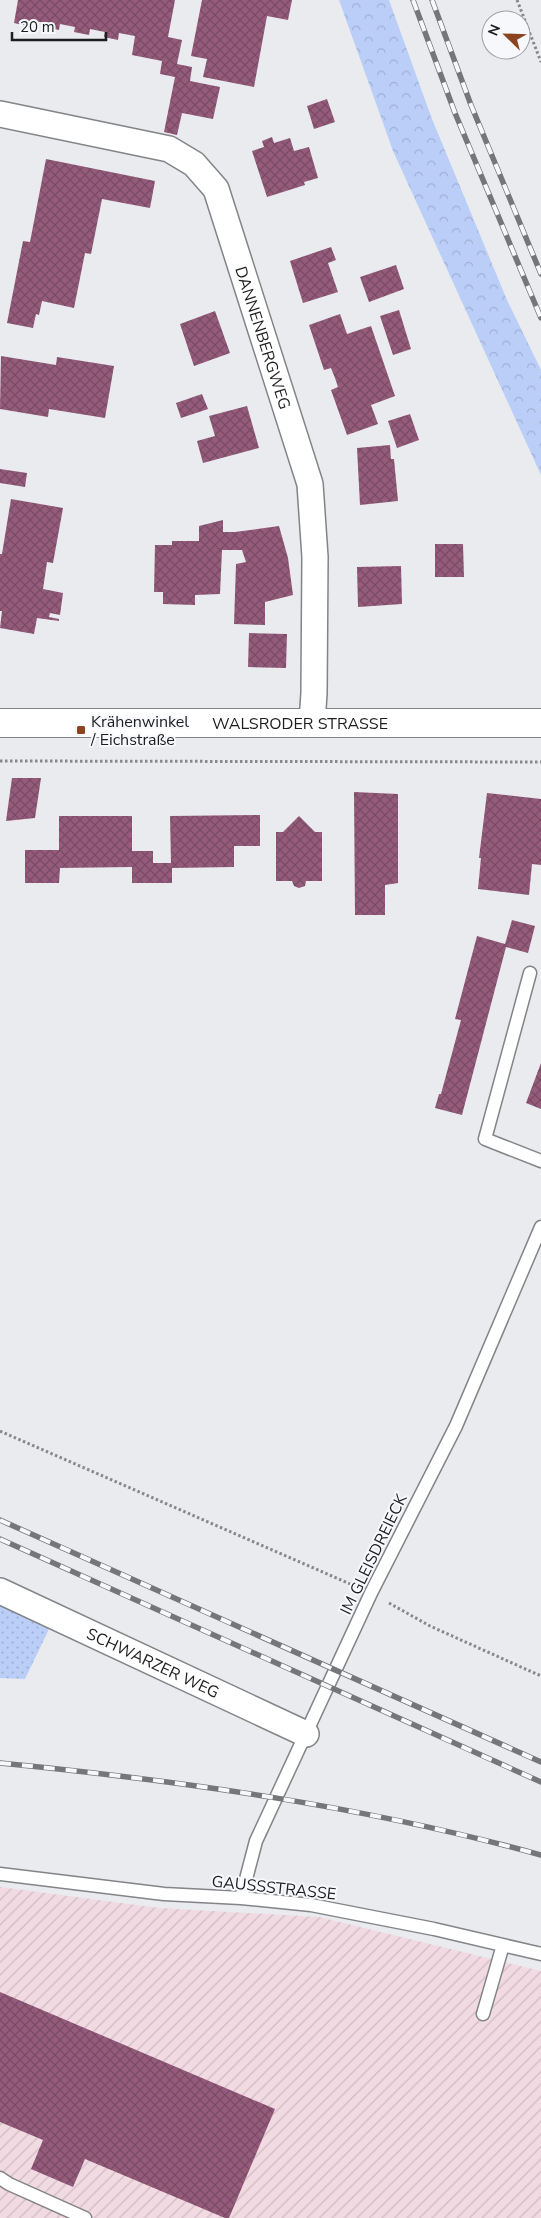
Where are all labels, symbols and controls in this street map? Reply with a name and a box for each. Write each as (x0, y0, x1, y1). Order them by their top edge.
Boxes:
scale bar (12, 10, 106, 42)
north arrow (481, 10, 531, 60)
text: 20 m (20, 17, 55, 37)
text: N (484, 22, 505, 39)
street label: DANNENBERGWEG (229, 264, 295, 412)
place label: Krähenwinkel / Eichstraße (90, 711, 189, 751)
street label: WALSRODER STRASSE (212, 713, 388, 735)
marker: Krähenwinkel / Eichstraße (75, 724, 87, 736)
street label: IM GLEISDREIECK (335, 1490, 413, 1618)
street label: SCHWARZER WEG (83, 1623, 223, 1704)
street label: GAUSSSTRASSE (211, 1871, 337, 1905)

